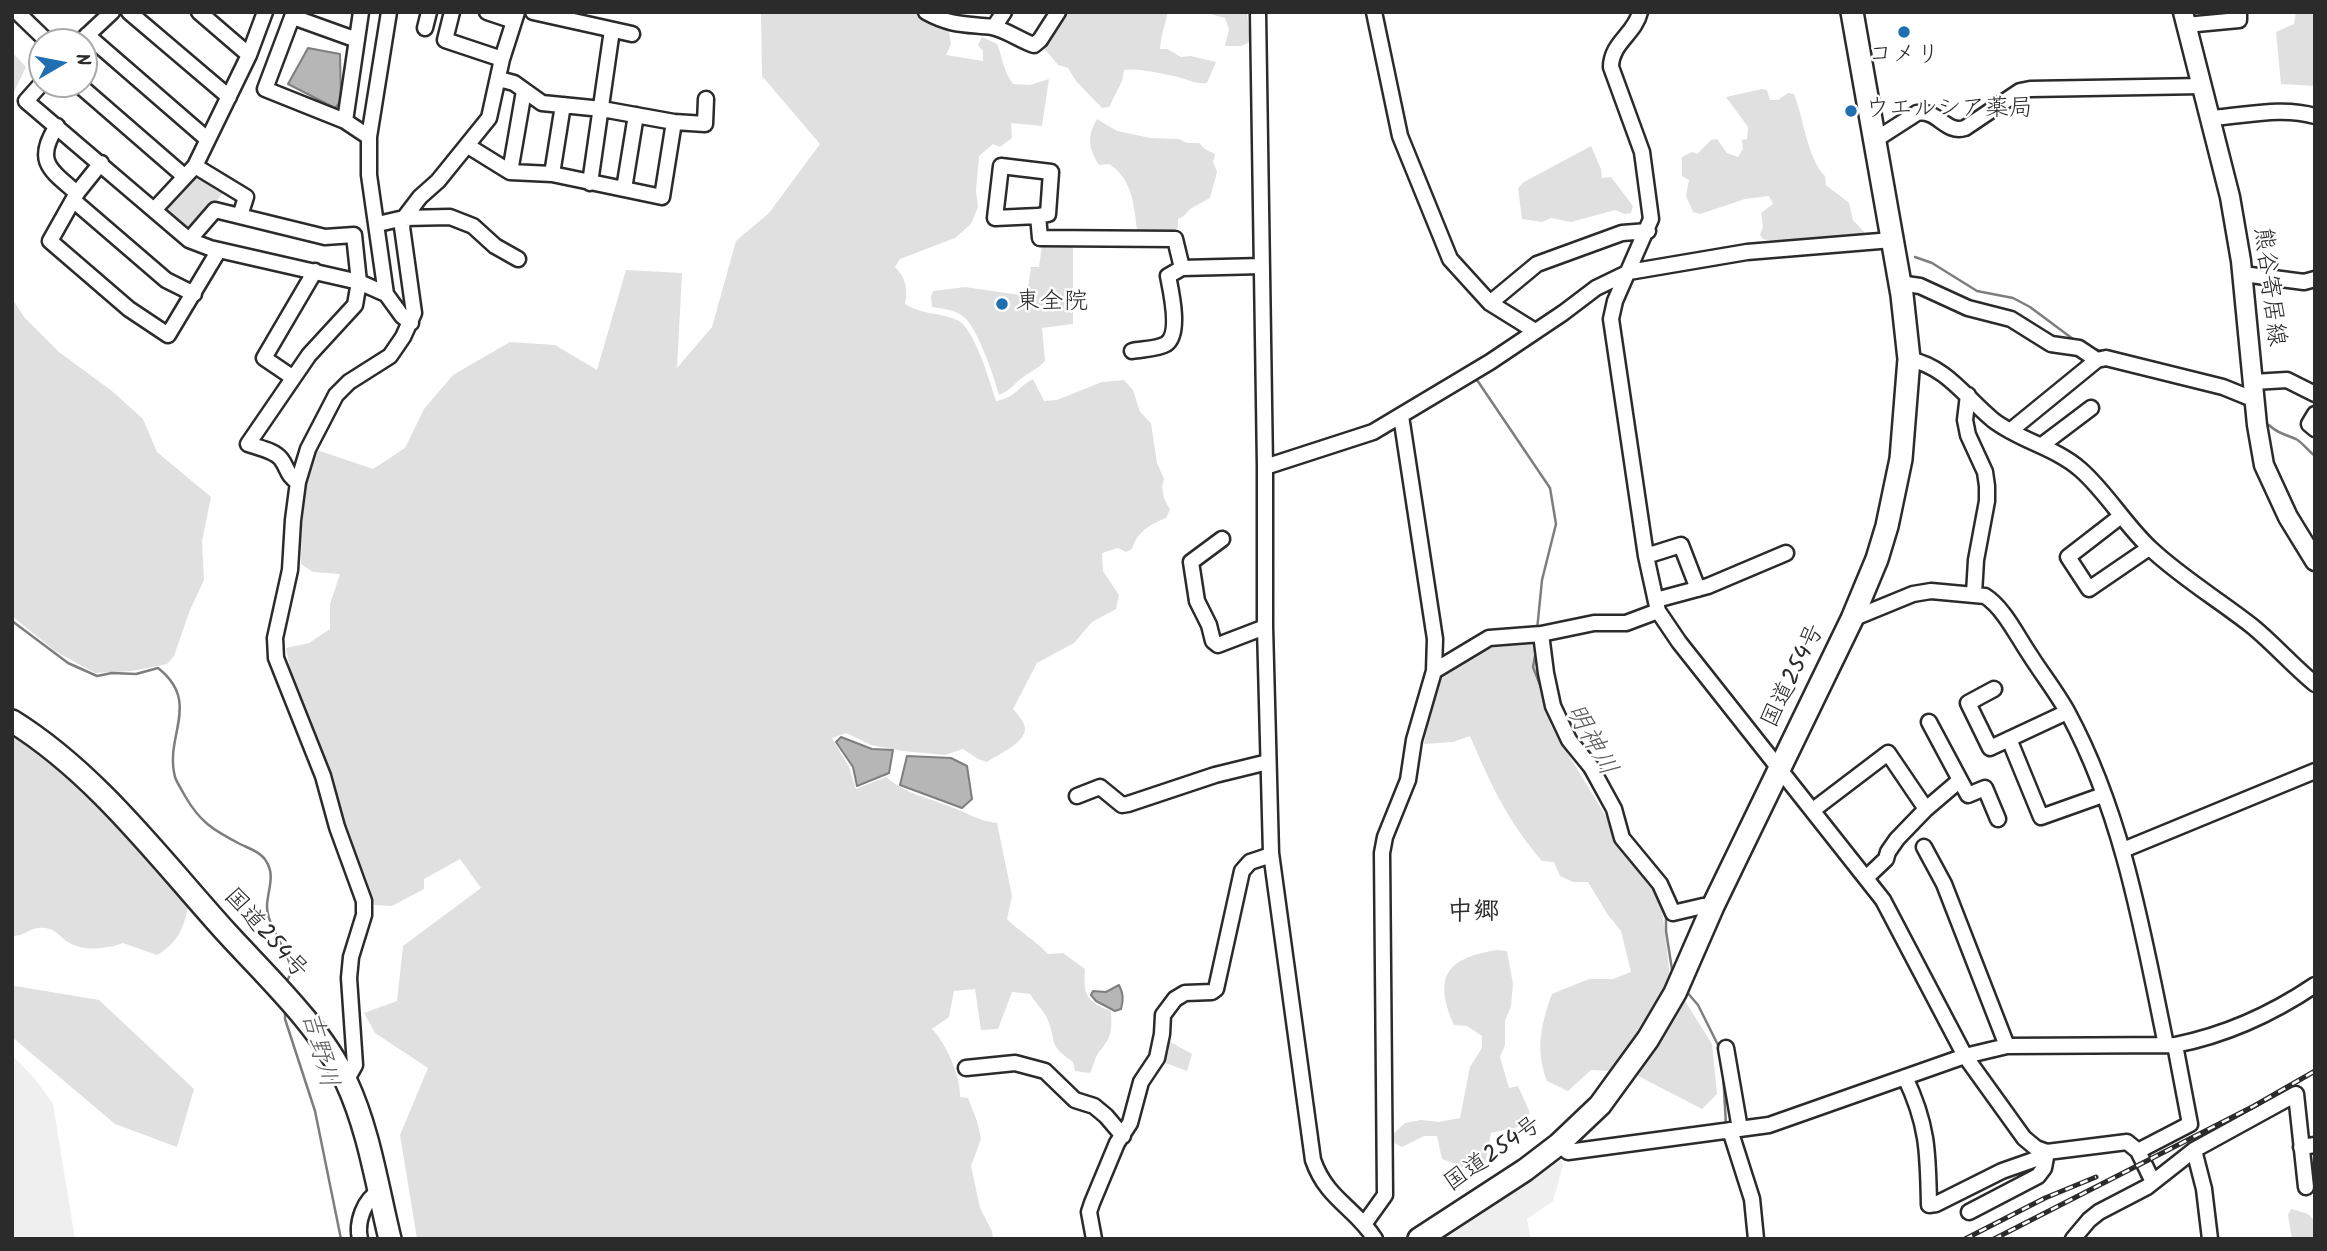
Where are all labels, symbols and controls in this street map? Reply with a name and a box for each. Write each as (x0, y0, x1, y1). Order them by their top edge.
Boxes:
marker: コメリ (1896, 24, 1912, 40)
north arrow (28, 28, 98, 98)
place label: コメリ (1868, 43, 1940, 71)
text: N (66, 51, 98, 68)
place label: ウエルシア薬局 (1865, 97, 2033, 125)
marker: ウエルシア薬局 (1843, 103, 1859, 119)
street label: 熊谷寄居線 (2245, 226, 2289, 348)
place label: 東全院 (1016, 290, 1088, 318)
marker: 東全院 (994, 296, 1010, 312)
street label: 国道254号 (1757, 620, 1833, 734)
water label: 明神川 (1556, 699, 1622, 783)
street label: 国道254号 (216, 884, 312, 986)
district label: 中郷 (1447, 899, 1499, 931)
water label: 吉野川 (292, 1008, 342, 1092)
street label: 国道254号 (1440, 1112, 1548, 1200)

